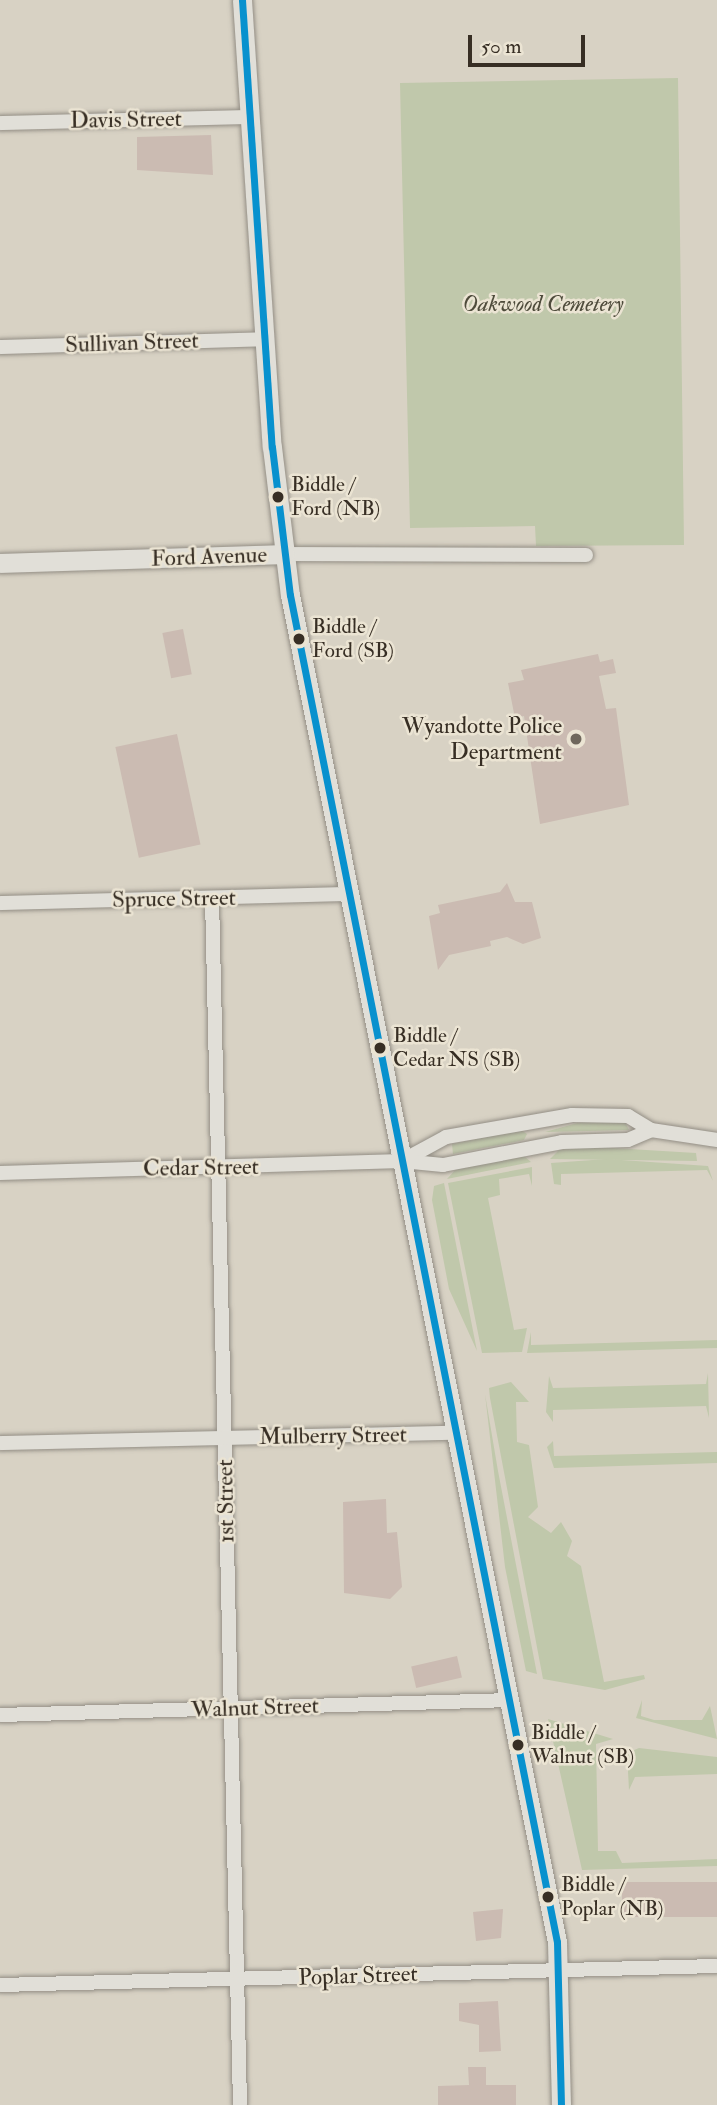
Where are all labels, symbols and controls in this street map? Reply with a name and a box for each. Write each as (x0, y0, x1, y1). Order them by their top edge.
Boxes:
scale bar (472, 21, 589, 65)
text: 50 m (481, 33, 522, 60)
street label: Davis Street (70, 105, 182, 135)
park label: Oakwood Cemetery (462, 290, 624, 318)
street label: Sullivan Street (65, 327, 199, 359)
place label: Biddle / Ford (NB) (291, 472, 380, 522)
marker: Biddle / Ford (NB) (271, 490, 285, 504)
street label: Ford Avenue (150, 541, 268, 573)
place label: Biddle / Ford (SB) (312, 614, 394, 664)
marker: Biddle / Ford (SB) (292, 632, 306, 646)
place label: Wyandotte Police Department (402, 712, 562, 766)
marker: Wyandotte Police Department (568, 731, 584, 747)
street label: Spruce Street (112, 884, 236, 914)
place label: Biddle / Cedar NS (SB) (393, 1023, 520, 1073)
marker: Biddle / Cedar NS (SB) (373, 1041, 387, 1055)
street label: Cedar Street (143, 1153, 259, 1183)
street label: Mulberry Street (259, 1421, 407, 1451)
street label: 1st Street (211, 1459, 241, 1543)
street label: Walnut Street (191, 1692, 319, 1724)
place label: Biddle / Walnut (SB) (531, 1720, 634, 1770)
marker: Biddle / Walnut (SB) (511, 1738, 525, 1752)
place label: Biddle / Poplar (NB) (561, 1872, 664, 1922)
marker: Biddle / Poplar (NB) (541, 1890, 555, 1904)
street label: Poplar Street (298, 1960, 418, 1992)

